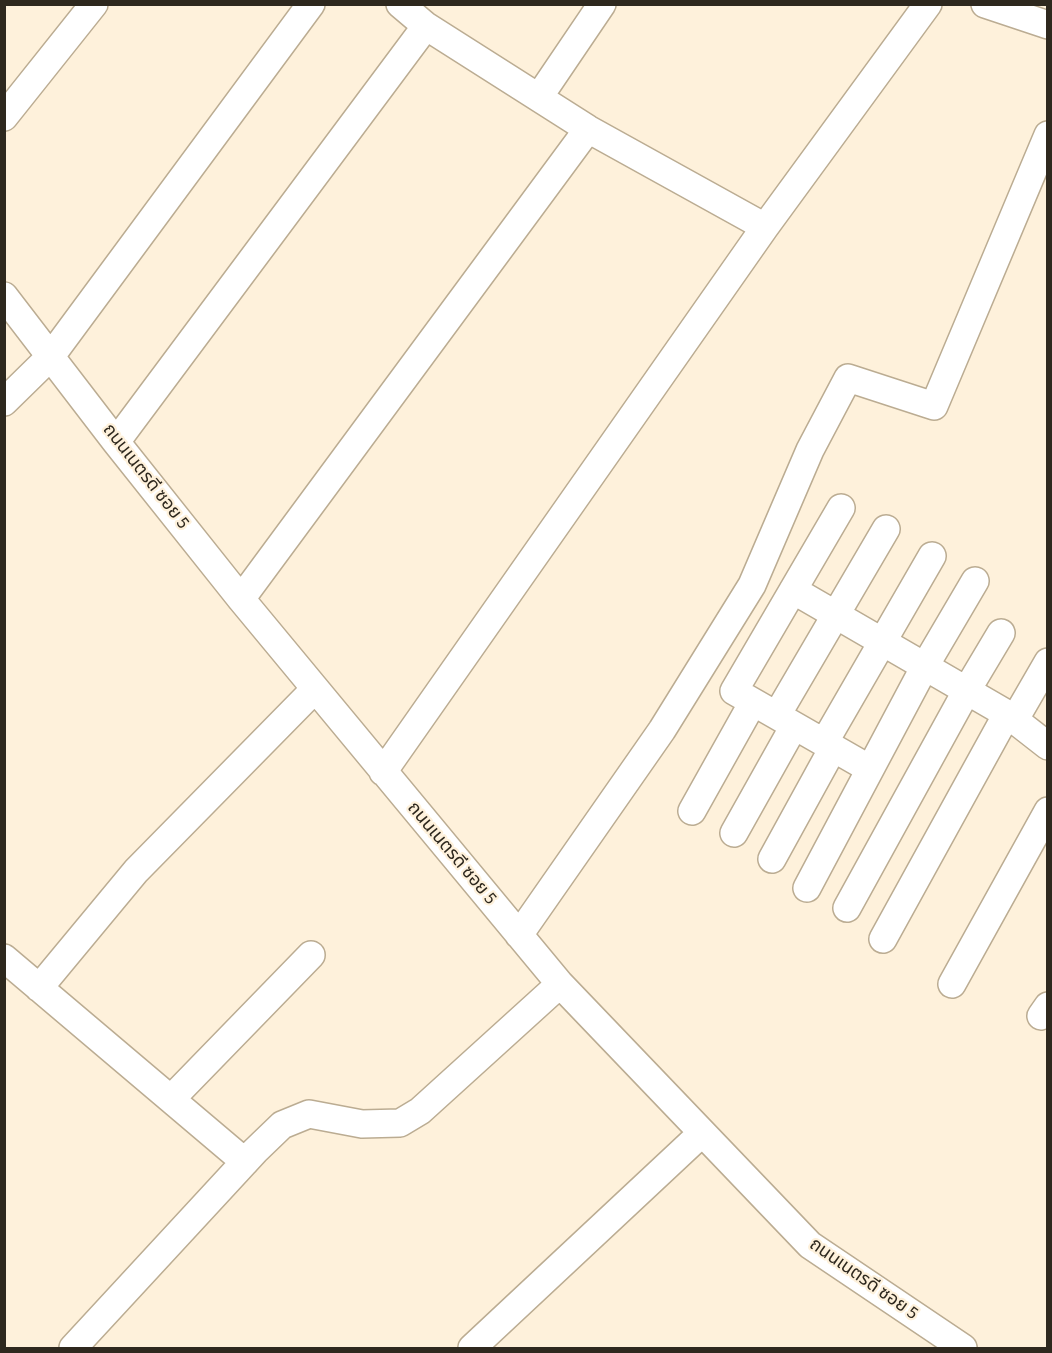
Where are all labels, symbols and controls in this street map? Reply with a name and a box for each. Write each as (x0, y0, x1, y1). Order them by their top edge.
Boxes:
street label: ถนนเนตรดี ซอย 5 (97, 420, 193, 534)
street label: ถนนเนตรดี ซอย 5 (402, 798, 500, 910)
street label: ถนนเนตรดี ซอย 5 (805, 1235, 921, 1325)

